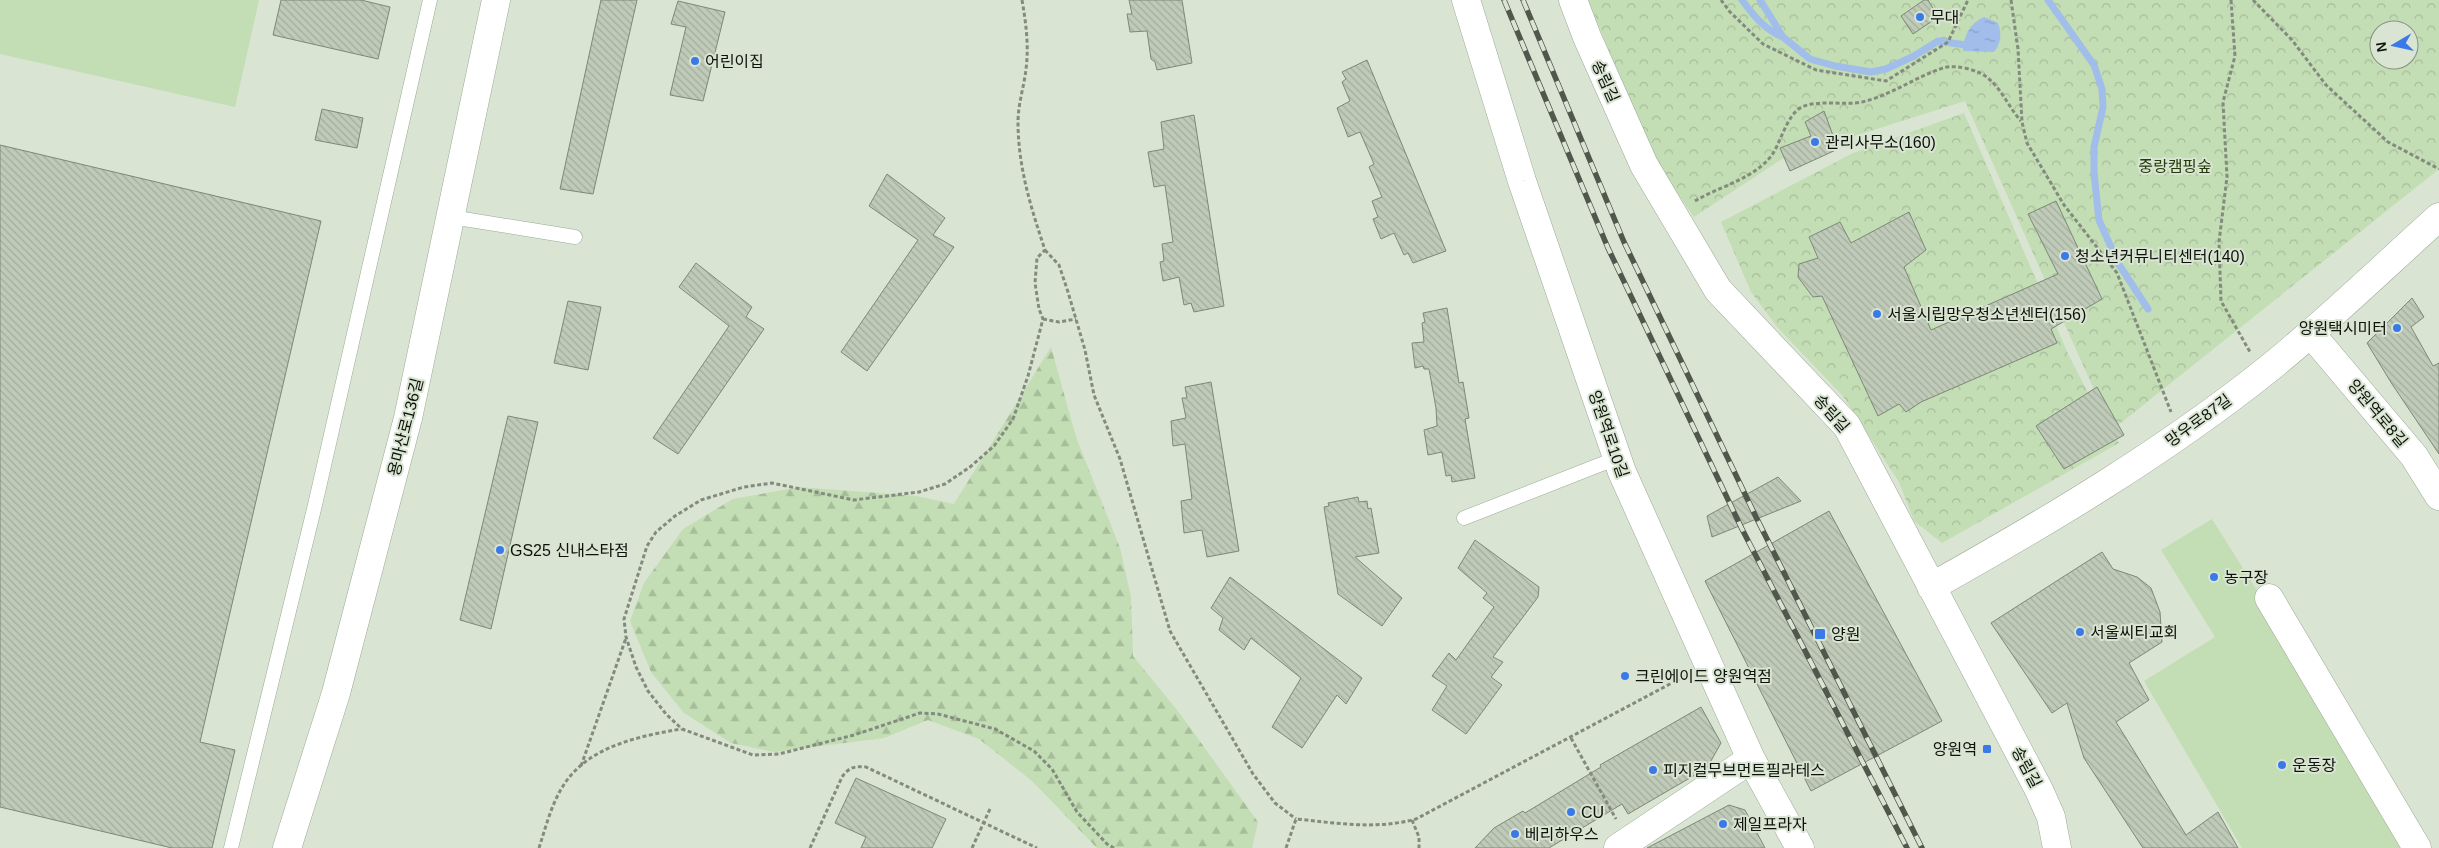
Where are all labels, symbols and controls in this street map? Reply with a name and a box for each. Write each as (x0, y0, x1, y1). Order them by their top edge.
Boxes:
place label: 무대 (1930, 9, 1959, 26)
marker: 무대 (1914, 11, 1926, 23)
north arrow (2369, 20, 2419, 70)
text: N (2372, 41, 2390, 53)
place label: 어린이집 (705, 53, 764, 70)
marker: 어린이집 (689, 55, 701, 67)
street label: 송림길 (1589, 58, 1622, 105)
place label: 관리사무소(160) (1825, 134, 1936, 151)
marker: 관리사무소(160) (1809, 136, 1821, 148)
park label: 중랑캠핑숲 (2138, 158, 2212, 175)
place label: 청소년커뮤니티센터(140) (2075, 248, 2245, 265)
marker: 청소년커뮤니티센터(140) (2059, 250, 2071, 262)
place label: 서울시립망우청소년센터(156) (1887, 306, 2086, 323)
marker: 서울시립망우청소년센터(156) (1871, 308, 1883, 320)
place label: 양원택시미터 (2299, 320, 2387, 337)
marker: 양원택시미터 (2391, 322, 2403, 334)
street label: 용마산로136길 (385, 376, 426, 478)
street label: 양원역로8길 (2345, 376, 2411, 450)
street label: 양원역로10길 (1586, 388, 1631, 480)
street label: 송림길 (1811, 391, 1853, 436)
street label: 망우로87길 (2162, 391, 2234, 450)
place label: GS25 신내스타점 (510, 542, 629, 559)
marker: GS25 신내스타점 (494, 544, 506, 556)
place label: 농구장 (2224, 569, 2268, 586)
marker: 농구장 (2208, 571, 2220, 583)
place label: 서울씨티교회 (2090, 624, 2178, 641)
place label: 양원 (1831, 626, 1860, 643)
marker: 서울씨티교회 (2074, 626, 2086, 638)
marker: 양원 (1813, 627, 1827, 641)
place label: 크린에이드 양원역점 (1635, 668, 1772, 685)
marker: 크린에이드 양원역점 (1619, 670, 1631, 682)
place label: 양원역 (1933, 741, 1977, 758)
marker: 양원역 (1981, 743, 1993, 755)
street label: 송림길 (2009, 744, 2044, 791)
place label: 운동장 (2292, 757, 2336, 774)
marker: 운동장 (2276, 759, 2288, 771)
place label: 피지컬무브먼트필라테스 (1663, 762, 1825, 779)
marker: 피지컬무브먼트필라테스 (1647, 764, 1659, 776)
place label: CU (1581, 804, 1604, 821)
marker: CU (1565, 806, 1577, 818)
place label: 제일프라자 (1733, 816, 1807, 833)
marker: 제일프라자 (1717, 818, 1729, 830)
place label: 베리하우스 (1525, 826, 1599, 843)
marker: 베리하우스 (1509, 828, 1521, 840)

